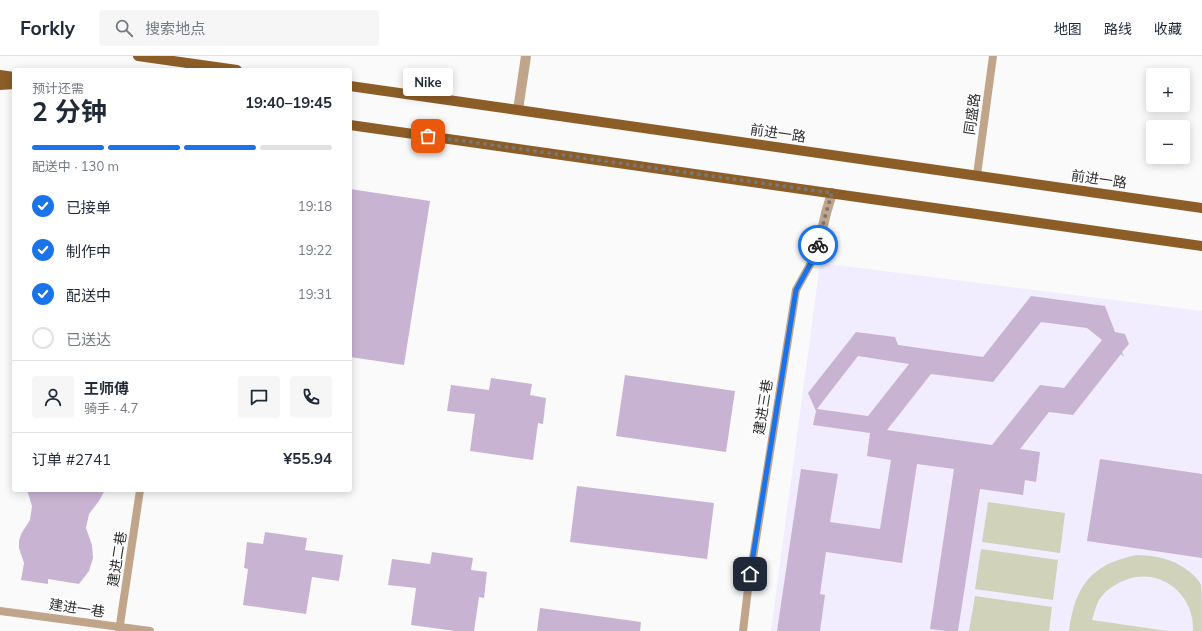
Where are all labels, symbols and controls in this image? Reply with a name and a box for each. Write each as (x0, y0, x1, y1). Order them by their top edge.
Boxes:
search box (99, 10, 379, 46)
text: Forkly (20, 16, 75, 40)
icon: search (113, 17, 135, 39)
text: 搜索地点 (145, 19, 205, 38)
text: 地图 (1054, 20, 1082, 38)
text: 路线 (1104, 20, 1132, 38)
text: 收藏 (1154, 20, 1182, 38)
callout: Nike (403, 68, 453, 96)
map controls (1146, 68, 1190, 164)
button: + (1146, 68, 1190, 112)
text: Nike (414, 74, 442, 90)
text: 预计还需 (32, 80, 84, 96)
street label: 同盛路 (960, 92, 984, 136)
text: 19:40–19:45 (245, 93, 332, 112)
text: 2 分钟 (32, 95, 107, 128)
pin (411, 119, 445, 153)
street label: 前进一路 (749, 120, 807, 146)
button: − (1146, 120, 1190, 164)
icon: bag (417, 125, 439, 147)
text: 配送中 · 130 m (32, 158, 119, 174)
street label: 前进一路 (1070, 166, 1128, 192)
icon: check (32, 195, 54, 217)
text: 已接单 (66, 198, 111, 217)
text: 19:18 (298, 198, 332, 214)
courier (798, 225, 838, 265)
icon: bike (807, 234, 829, 256)
icon: check (32, 239, 54, 261)
text: 制作中 (66, 242, 111, 261)
text: 19:22 (298, 242, 332, 258)
icon: check (32, 283, 54, 305)
text: 配送中 (66, 286, 111, 305)
text: 19:31 (298, 286, 332, 302)
text: 已送达 (66, 330, 111, 349)
button: person (32, 376, 74, 418)
button: chat (238, 376, 280, 418)
button: phone (290, 376, 332, 418)
street label: 建进三巷 (750, 378, 776, 436)
text: 王师傅 (84, 379, 129, 398)
text: 骑手 · 4.7 (84, 400, 138, 416)
text: ¥55.94 (283, 449, 332, 468)
text: 订单 #2741 (32, 450, 111, 469)
street label: 建进二巷 (104, 530, 130, 588)
pin (733, 557, 767, 591)
icon: home (739, 563, 761, 585)
street label: 建进一巷 (48, 595, 106, 621)

